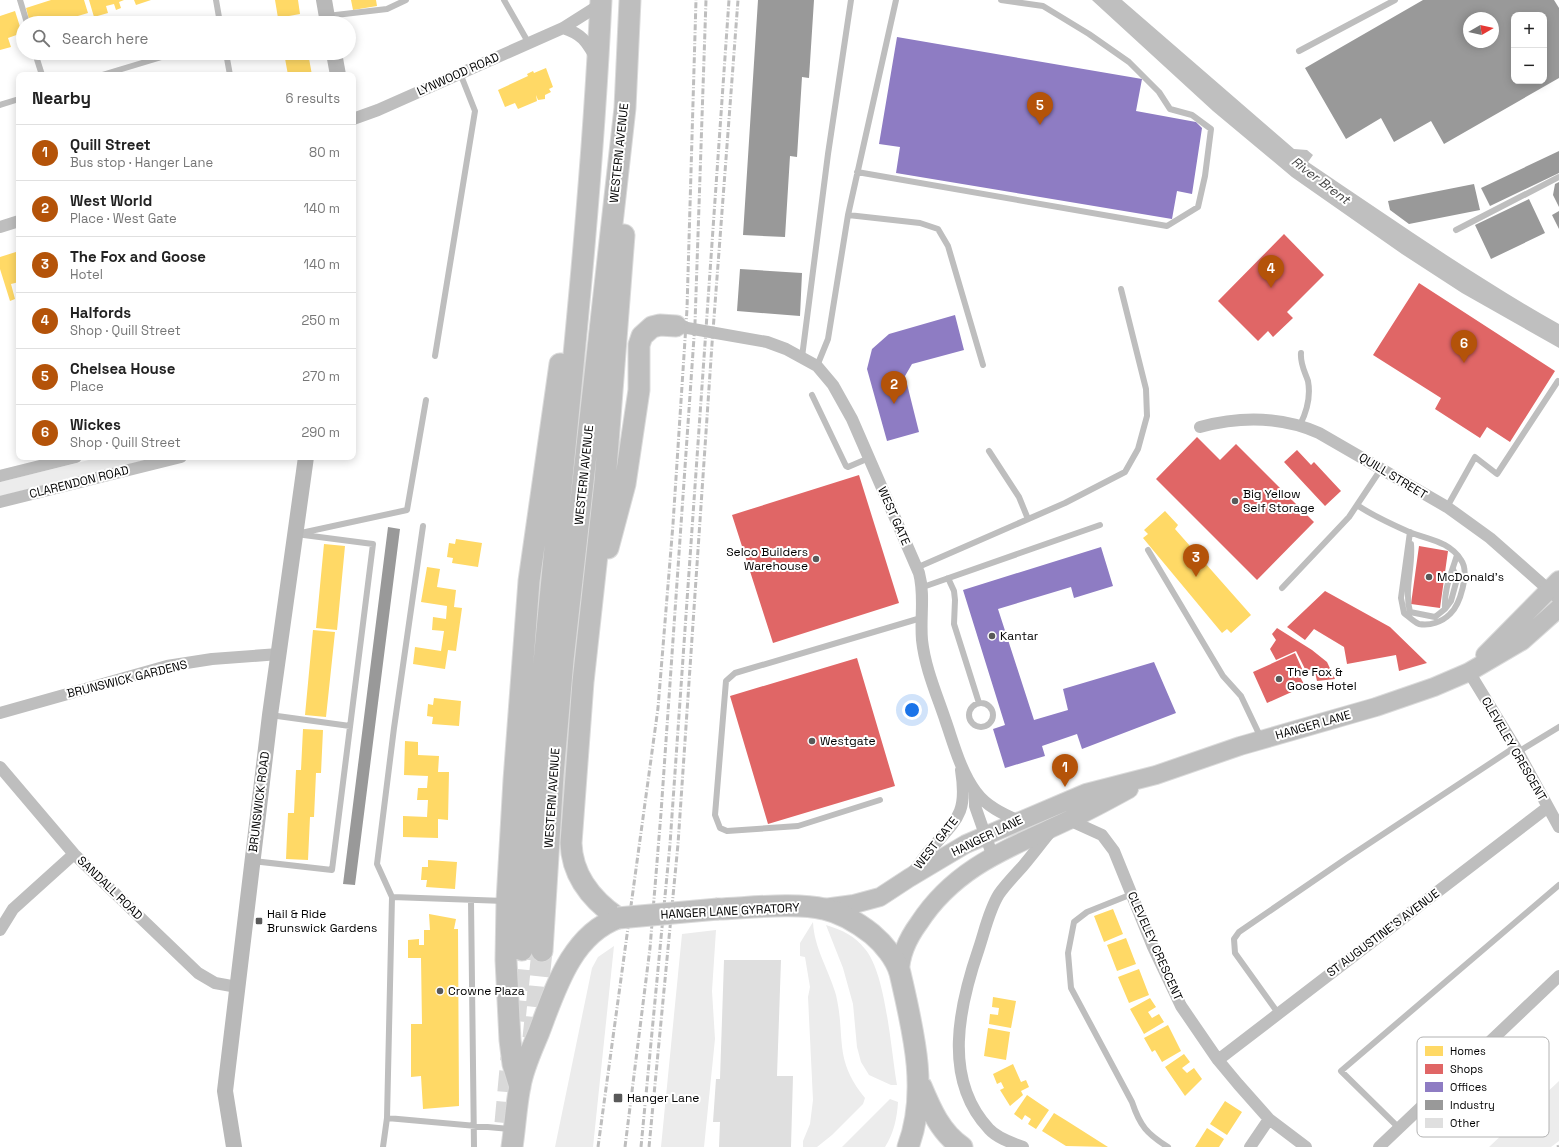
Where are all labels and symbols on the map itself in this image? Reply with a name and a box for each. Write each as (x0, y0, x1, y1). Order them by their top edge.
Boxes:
north arrow (1463, 12, 1499, 48)
street label: LYNWOOD ROAD (414, 49, 502, 99)
pin: 5 (1027, 92, 1053, 125)
street label: WESTERN AVENUE (606, 102, 632, 204)
water label: River Brent (1288, 153, 1354, 208)
pin: 4 (1258, 255, 1284, 288)
pin: 6 (1451, 330, 1477, 363)
pin: 2 (881, 371, 907, 404)
street label: WESTERN AVENUE (571, 424, 597, 526)
street label: QUILL STREET (1356, 449, 1430, 503)
street label: CLARENDON ROAD (28, 462, 131, 502)
street label: WEST GATE (874, 484, 914, 548)
place label: Big Yellow Self Storage (1243, 486, 1315, 516)
marker: Big Yellow Self Storage (1230, 496, 1240, 506)
place label: Selco Builders Warehouse (726, 544, 808, 574)
pin: 3 (1183, 544, 1209, 577)
marker: Selco Builders Warehouse (811, 554, 821, 564)
place label: McDonald's (1437, 569, 1504, 585)
marker: McDonald's (1424, 572, 1434, 582)
place label: Kantar (1000, 628, 1039, 644)
marker: Kantar (987, 631, 997, 641)
street label: BRUNSWICK GARDENS (65, 656, 189, 702)
place label: The Fox & Goose Hotel (1287, 664, 1357, 694)
marker: The Fox & Goose Hotel (1274, 674, 1284, 684)
street label: CLEVELEY CRESCENT (1478, 694, 1550, 804)
your location (902, 700, 922, 720)
street label: HANGER LANE (1274, 707, 1353, 743)
place label: Westgate (820, 733, 876, 749)
marker: Westgate (807, 736, 817, 746)
street label: WESTERN AVENUE (541, 747, 563, 849)
street label: BRUNSWICK ROAD (245, 751, 273, 853)
pin: 1 (1052, 754, 1078, 787)
street label: HANGER LANE (949, 812, 1026, 860)
street label: WEST GATE (910, 813, 962, 873)
street label: SANDALL ROAD (74, 853, 146, 923)
street label: ST AUGUSTINE'S AVENUE (1324, 885, 1443, 981)
street label: CLEVELEY CRESCENT (1124, 889, 1186, 1003)
street label: HANGER LANE GYRATORY (660, 899, 801, 923)
place label: Hail & Ride Brunswick Gardens (267, 906, 377, 936)
marker: Hail & Ride Brunswick Gardens (254, 916, 264, 926)
place label: Crowne Plaza (448, 983, 525, 999)
marker: Crowne Plaza (435, 986, 445, 996)
legend (1417, 1037, 1549, 1137)
text: Homes (1450, 1044, 1486, 1058)
text: Shops (1450, 1062, 1483, 1076)
text: Offices (1450, 1080, 1487, 1094)
place label: Hanger Lane (627, 1090, 699, 1106)
marker: Hanger Lane (612, 1092, 624, 1104)
text: Industry (1450, 1098, 1495, 1112)
text: Other (1450, 1116, 1480, 1130)

